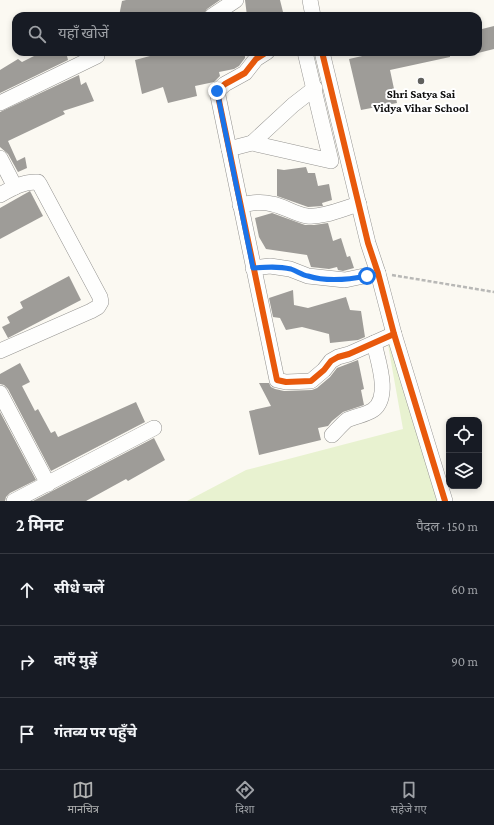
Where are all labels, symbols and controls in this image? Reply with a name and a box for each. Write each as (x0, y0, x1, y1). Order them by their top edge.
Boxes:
search box (12, 12, 482, 56)
icon: search (26, 23, 48, 45)
text: यहाँ खोजें (58, 25, 109, 41)
marker: Shri Satya Sai Vidya Vihar School (416, 76, 426, 86)
route end (208, 82, 226, 100)
place label: Shri Satya Sai Vidya Vihar School (372, 87, 469, 115)
route start (358, 267, 376, 285)
map controls (446, 417, 482, 489)
button: locate (446, 417, 482, 453)
button: layers (446, 453, 482, 489)
text: 2 मिनट (16, 516, 64, 535)
text: पैदल · 150 m (416, 519, 478, 534)
icon: ahead (16, 579, 38, 601)
text: सीधे चलें (54, 580, 104, 596)
text: 60 m (451, 582, 478, 597)
icon: right (16, 651, 38, 673)
text: दाएँ मुड़ें (54, 652, 97, 668)
text: 90 m (451, 654, 478, 669)
icon: arrive (16, 723, 38, 745)
text: गंतव्य पर पहुँचे (54, 724, 137, 740)
tab: मानचित्र (67, 779, 99, 817)
tab: दिशा (234, 779, 256, 817)
tab: सहेजे गए (391, 779, 427, 817)

